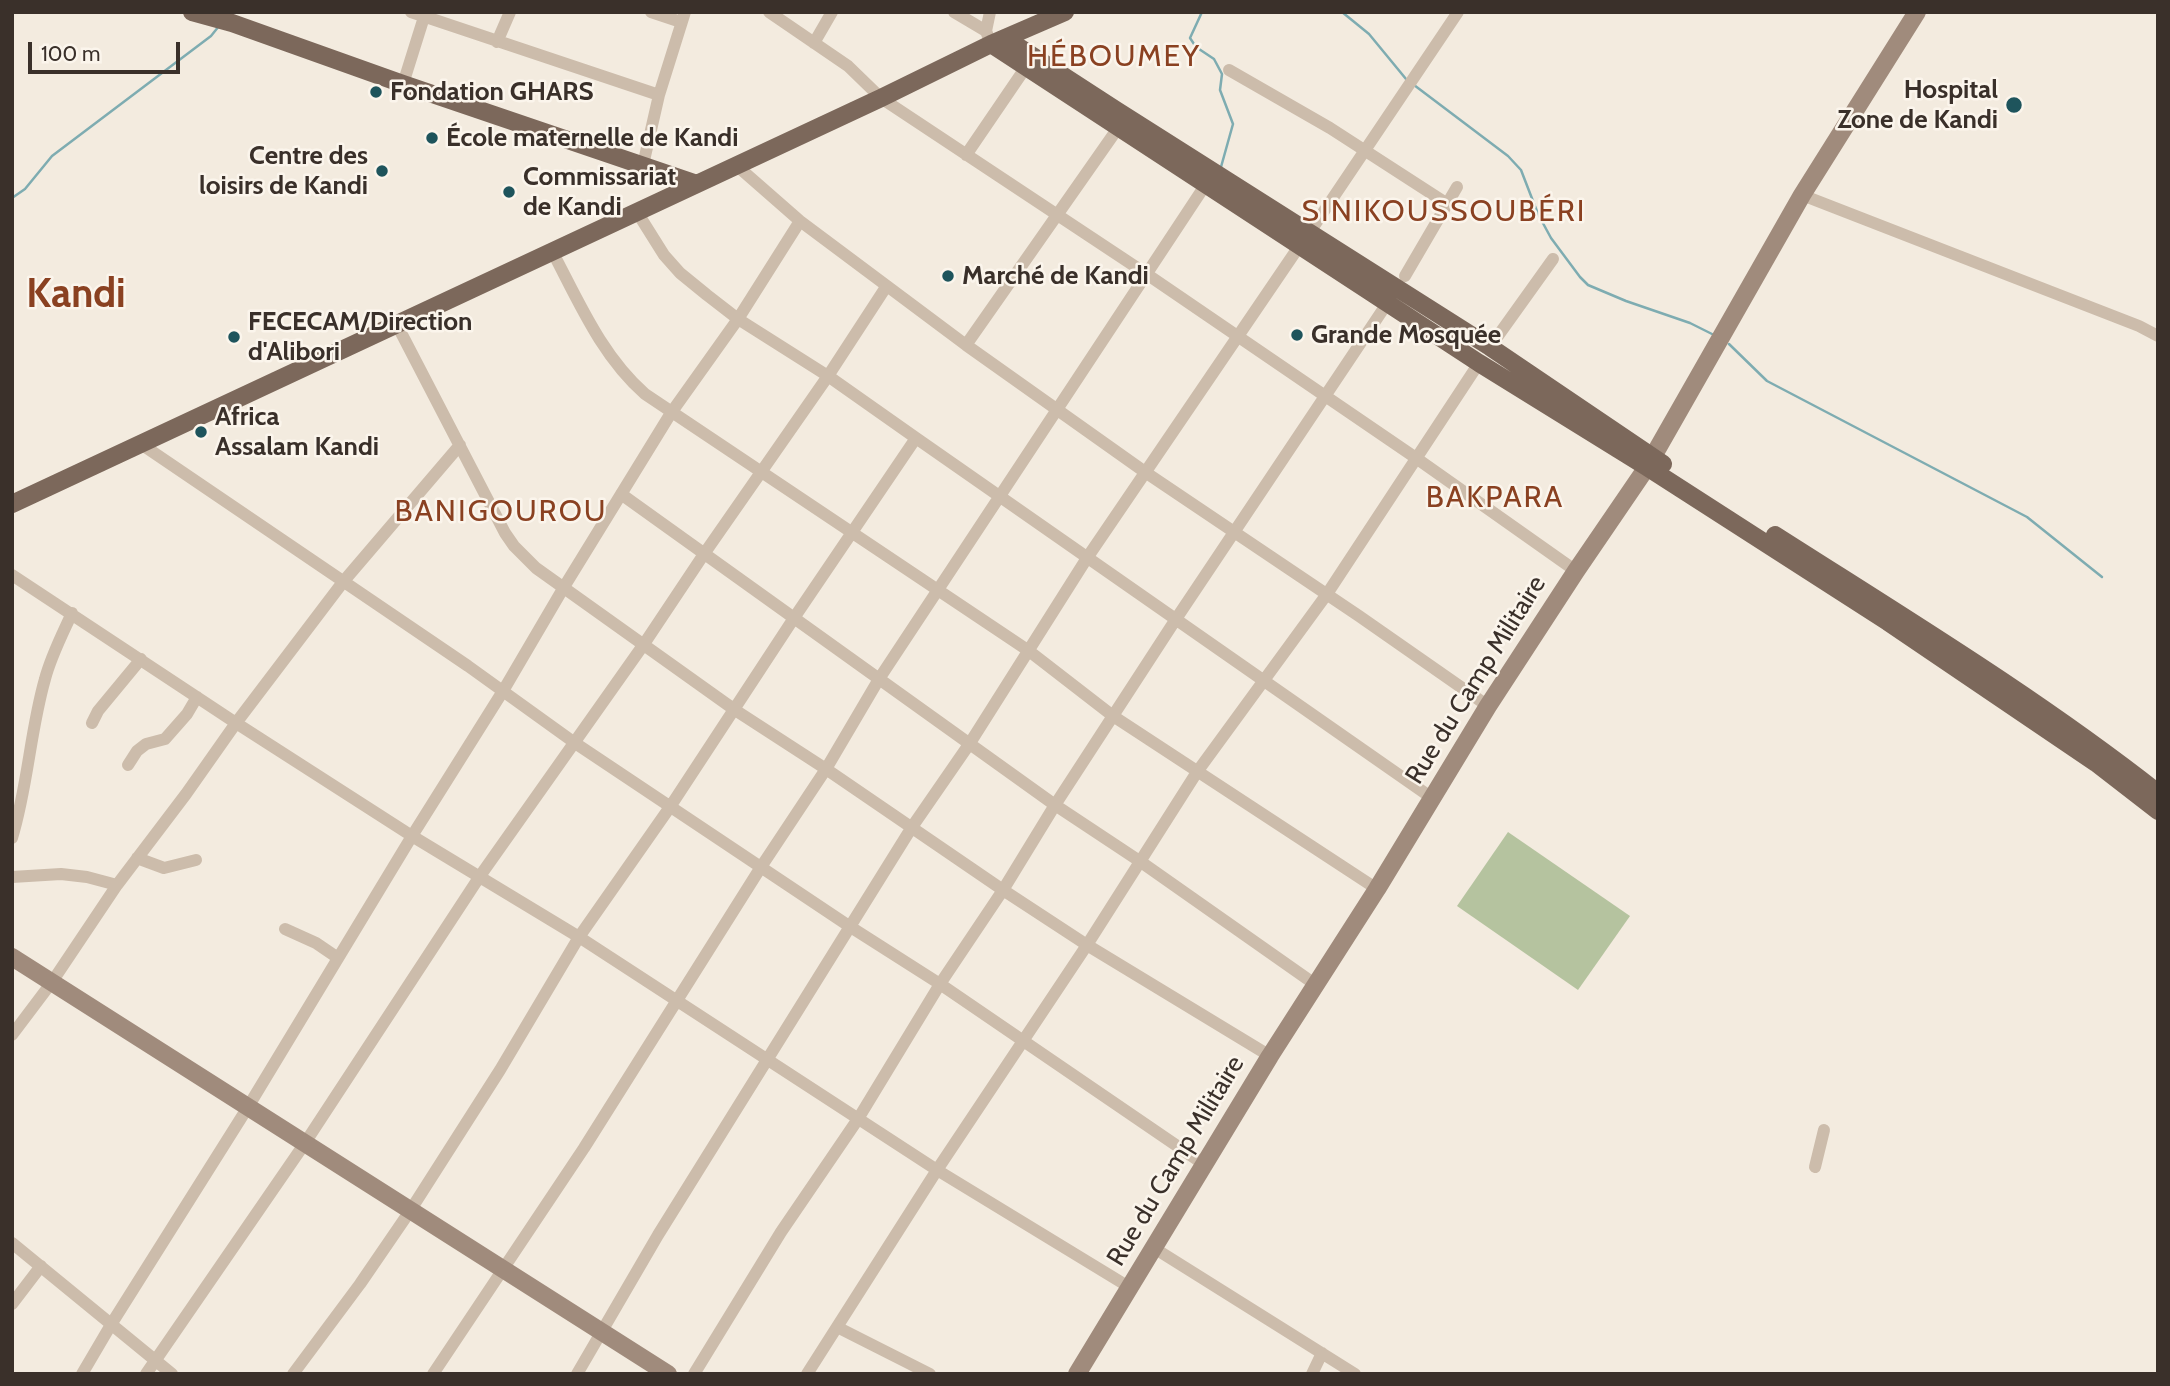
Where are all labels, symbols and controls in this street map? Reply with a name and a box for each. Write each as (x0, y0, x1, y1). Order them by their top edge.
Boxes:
scale bar (32, 28, 184, 72)
district label: HÉBOUMEY (1028, 39, 1200, 75)
text: 100 m (41, 41, 100, 66)
place label: Hospital Zone de Kandi (1837, 74, 1998, 136)
place label: Fondation GHARS (390, 76, 594, 108)
marker: Fondation GHARS (368, 84, 384, 100)
marker: Hospital Zone de Kandi (2004, 95, 2024, 115)
place label: École maternelle de Kandi (446, 122, 738, 154)
marker: École maternelle de Kandi (424, 130, 440, 146)
place label: Centre des loisirs de Kandi (199, 140, 368, 202)
place label: Commissariat de Kandi (523, 161, 676, 222)
marker: Centre des loisirs de Kandi (374, 163, 390, 179)
marker: Commissariat de Kandi (501, 184, 517, 200)
district label: SINIKOUSSOUBÉRI (1303, 194, 1585, 230)
place label: Marché de Kandi (962, 260, 1149, 292)
marker: Marché de Kandi (940, 268, 956, 284)
district label: Kandi (26, 271, 126, 319)
place label: FECECAM/Direction d'Alibori (248, 306, 472, 368)
place label: Grande Mosquée (1311, 319, 1501, 351)
marker: Grande Mosquée (1289, 327, 1305, 343)
marker: FECECAM/Direction d'Alibori (226, 329, 242, 345)
place label: Africa Assalam Kandi (215, 401, 379, 462)
marker: Africa Assalam Kandi (193, 424, 209, 440)
district label: BAKPARA (1427, 480, 1563, 516)
district label: BANIGOUROU (396, 494, 606, 530)
street label: Rue du Camp Militaire (1399, 570, 1553, 790)
street label: Rue du Camp Militaire (1101, 1050, 1251, 1272)

